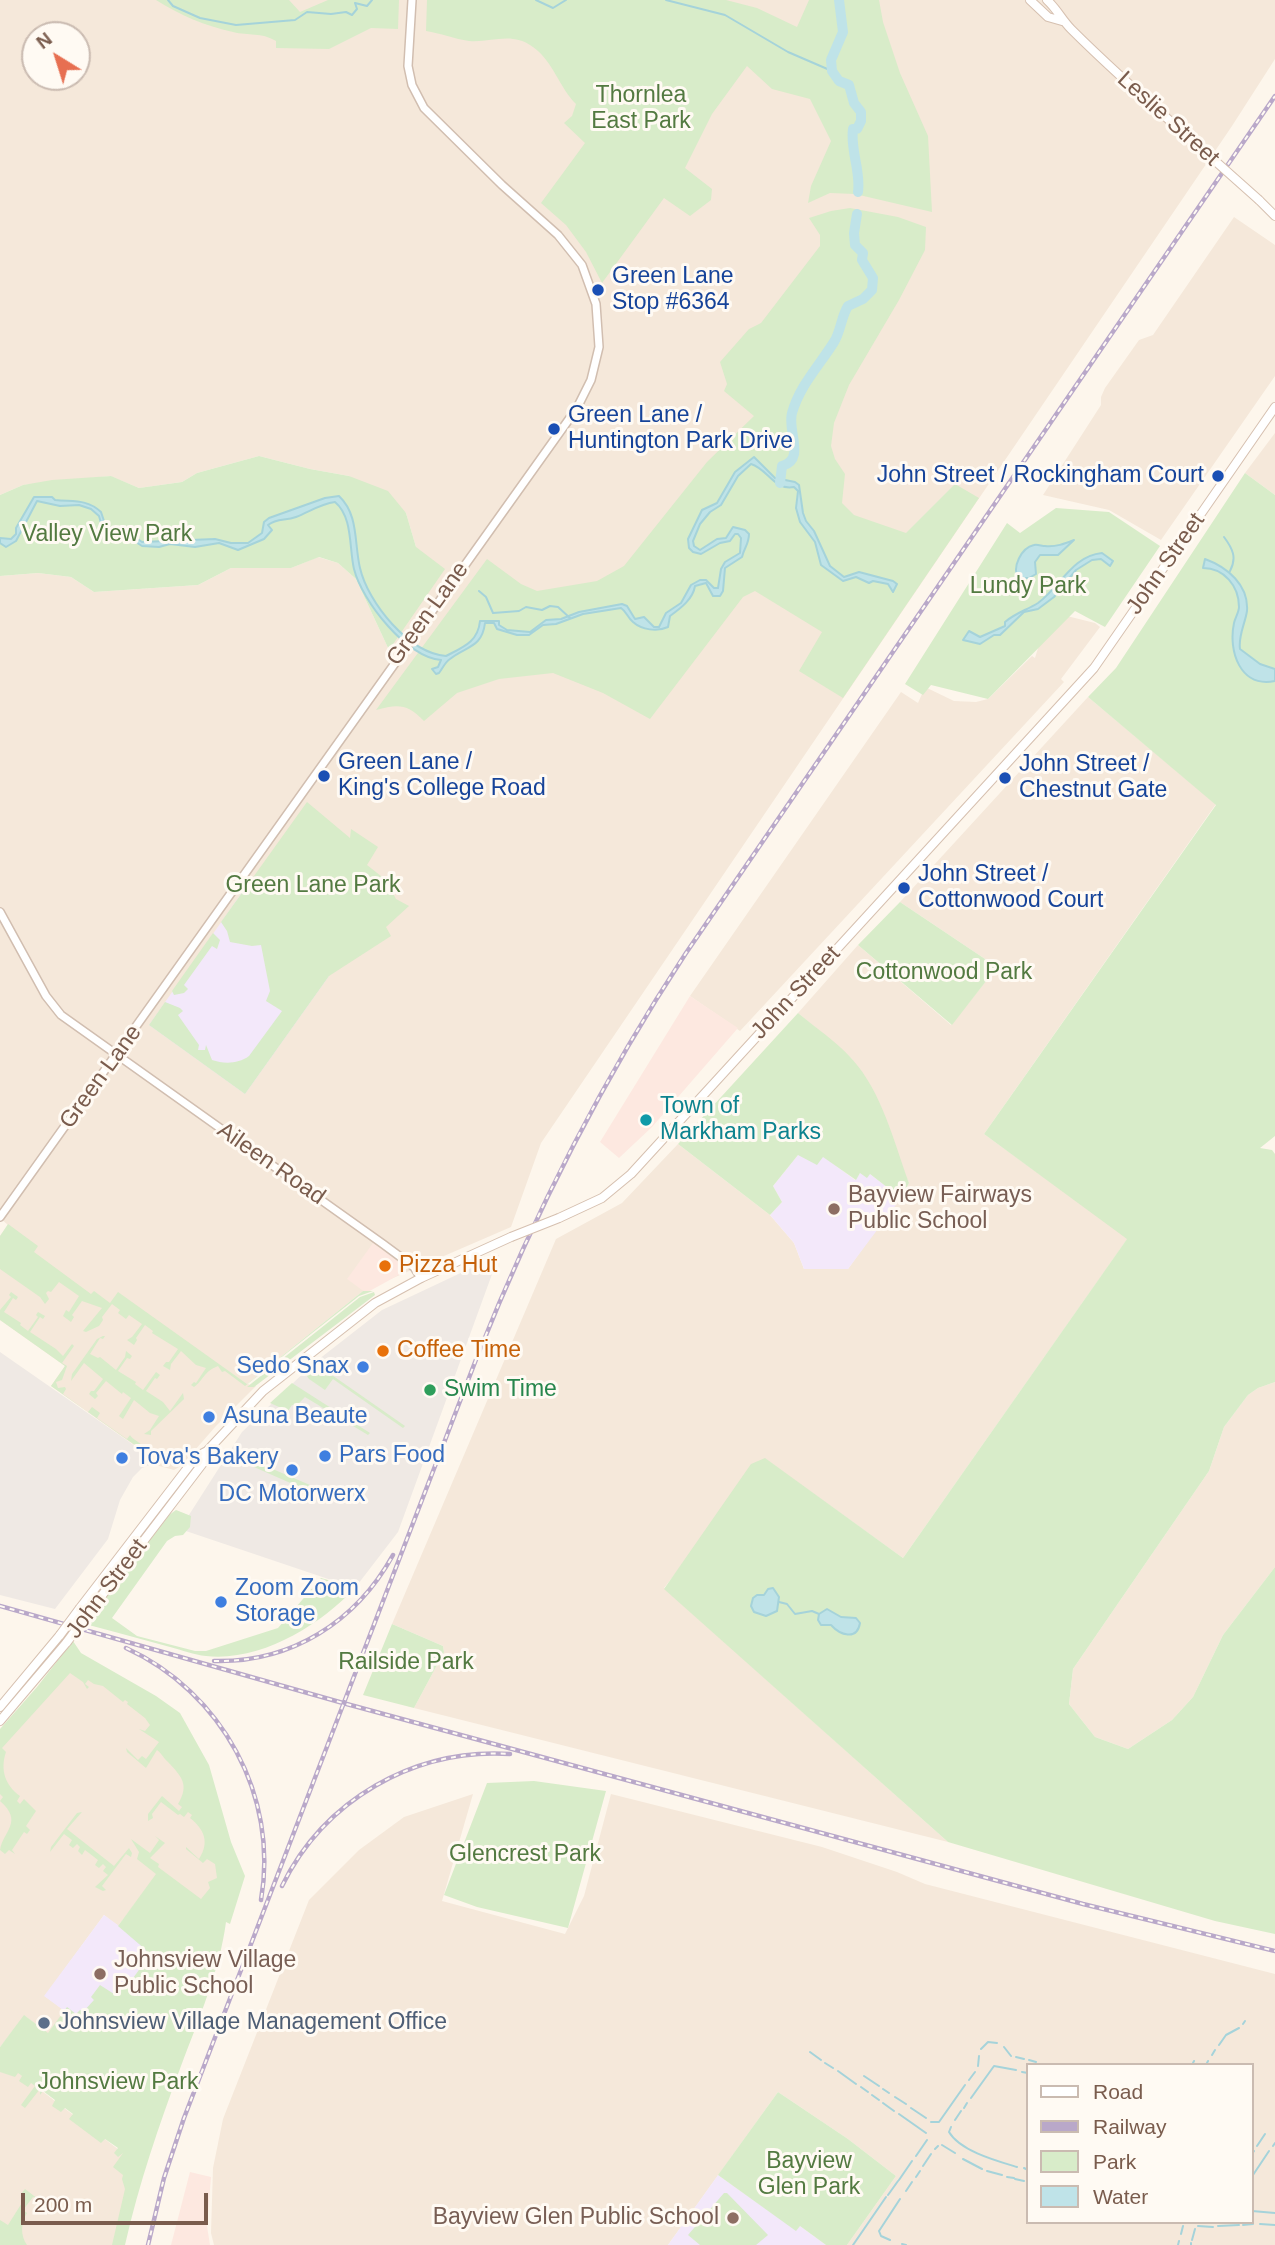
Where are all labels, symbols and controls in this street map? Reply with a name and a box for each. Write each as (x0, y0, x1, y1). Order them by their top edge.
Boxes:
north arrow (21, 21, 91, 91)
text: N (32, 28, 56, 53)
street label: Leslie Street (1111, 66, 1225, 172)
park label: Thornlea East Park (591, 82, 691, 136)
place label: Green Lane Stop #6364 (612, 263, 733, 317)
marker: Green Lane Stop #6364 (590, 282, 606, 298)
place label: Green Lane / Huntington Park Drive (568, 402, 793, 456)
marker: Green Lane / Huntington Park Drive (546, 421, 562, 437)
place label: John Street / Rockingham Court (877, 462, 1204, 490)
marker: John Street / Rockingham Court (1210, 468, 1226, 484)
street label: John Street (1121, 508, 1211, 620)
park label: Valley View Park (22, 521, 192, 549)
street label: Green Lane (381, 557, 475, 671)
park label: Lundy Park (970, 573, 1086, 601)
place label: Green Lane / King's College Road (338, 749, 546, 803)
place label: John Street / Chestnut Gate (1019, 751, 1167, 805)
marker: Green Lane / King's College Road (316, 768, 332, 784)
marker: John Street / Chestnut Gate (997, 770, 1013, 786)
place label: John Street / Cottonwood Court (918, 861, 1103, 915)
park label: Green Lane Park (225, 872, 401, 900)
marker: John Street / Cottonwood Court (896, 880, 912, 896)
street label: John Street (746, 941, 846, 1045)
park label: Cottonwood Park (856, 959, 1032, 987)
street label: Green Lane (54, 1020, 148, 1134)
place label: Town of Markham Parks (660, 1093, 821, 1147)
marker: Town of Markham Parks (638, 1112, 654, 1128)
street label: Aileen Road (212, 1117, 330, 1211)
place label: Bayview Fairways Public School (848, 1182, 1032, 1236)
marker: Bayview Fairways Public School (826, 1201, 842, 1217)
place label: Pizza Hut (399, 1252, 497, 1280)
marker: Pizza Hut (377, 1258, 393, 1274)
place label: Coffee Time (397, 1337, 521, 1365)
marker: Coffee Time (375, 1343, 391, 1359)
place label: Sedo Snax (236, 1353, 349, 1381)
marker: Sedo Snax (355, 1359, 371, 1375)
place label: Swim Time (444, 1376, 557, 1404)
marker: Swim Time (422, 1382, 438, 1398)
place label: Asuna Beaute (223, 1403, 368, 1431)
marker: Asuna Beaute (201, 1409, 217, 1425)
place label: Pars Food (339, 1442, 445, 1470)
place label: Tova's Bakery (136, 1444, 278, 1472)
marker: Pars Food (317, 1448, 333, 1464)
marker: Tova's Bakery (114, 1450, 130, 1466)
marker: DC Motorwerx (284, 1462, 300, 1478)
place label: DC Motorwerx (219, 1481, 365, 1509)
street label: John Street (61, 1534, 153, 1644)
place label: Zoom Zoom Storage (235, 1575, 359, 1629)
marker: Zoom Zoom Storage (213, 1594, 229, 1610)
park label: Railside Park (338, 1649, 474, 1677)
park label: Glencrest Park (449, 1841, 601, 1869)
place label: Johnsview Village Public School (114, 1947, 296, 2001)
marker: Johnsview Village Public School (92, 1966, 108, 1982)
place label: Johnsview Village Management Office (58, 2009, 447, 2037)
marker: Johnsview Village Management Office (36, 2015, 52, 2031)
legend (1026, 2063, 1254, 2224)
park label: Johnsview Park (37, 2069, 199, 2097)
text: Road (1093, 2080, 1143, 2103)
text: Railway (1093, 2115, 1167, 2138)
park label: Bayview Glen Park (758, 2148, 860, 2202)
text: Park (1093, 2150, 1136, 2173)
scale bar (24, 2178, 212, 2222)
text: Water (1093, 2185, 1148, 2208)
text: 200 m (34, 2193, 92, 2216)
place label: Bayview Glen Public School (433, 2204, 719, 2232)
marker: Bayview Glen Public School (725, 2210, 741, 2226)

